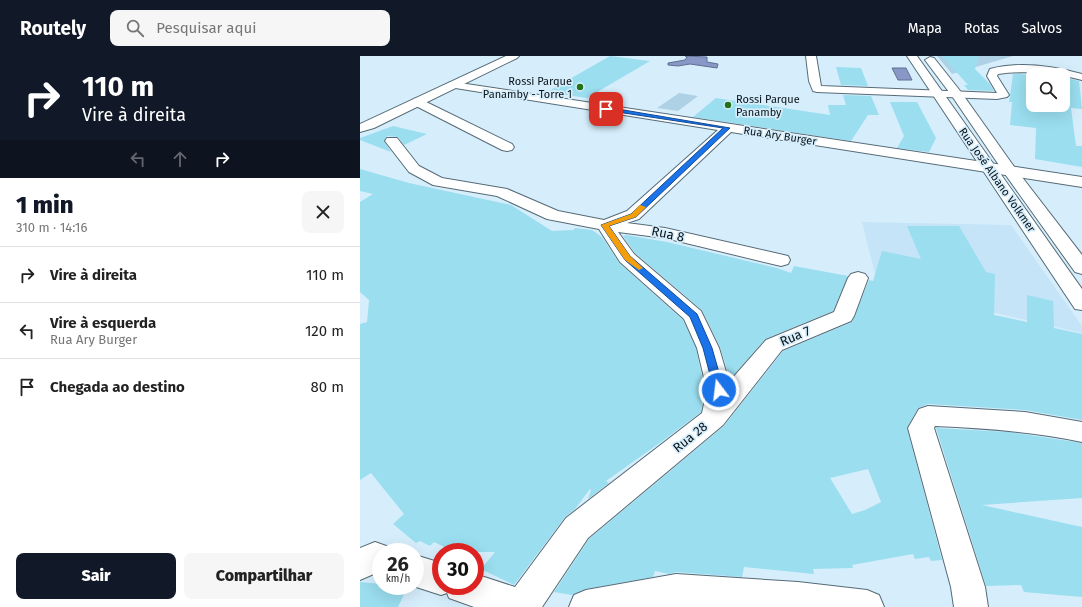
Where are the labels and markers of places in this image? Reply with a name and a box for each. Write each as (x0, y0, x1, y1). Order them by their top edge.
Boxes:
place label: Rossi Parque Panamby - Torre 1 (483, 75, 572, 101)
marker: Rossi Parque Panamby - Torre 1 (575, 82, 585, 92)
pin (589, 92, 623, 126)
place label: Rossi Parque Panamby (736, 93, 800, 119)
marker: Rossi Parque Panamby (723, 100, 733, 110)

